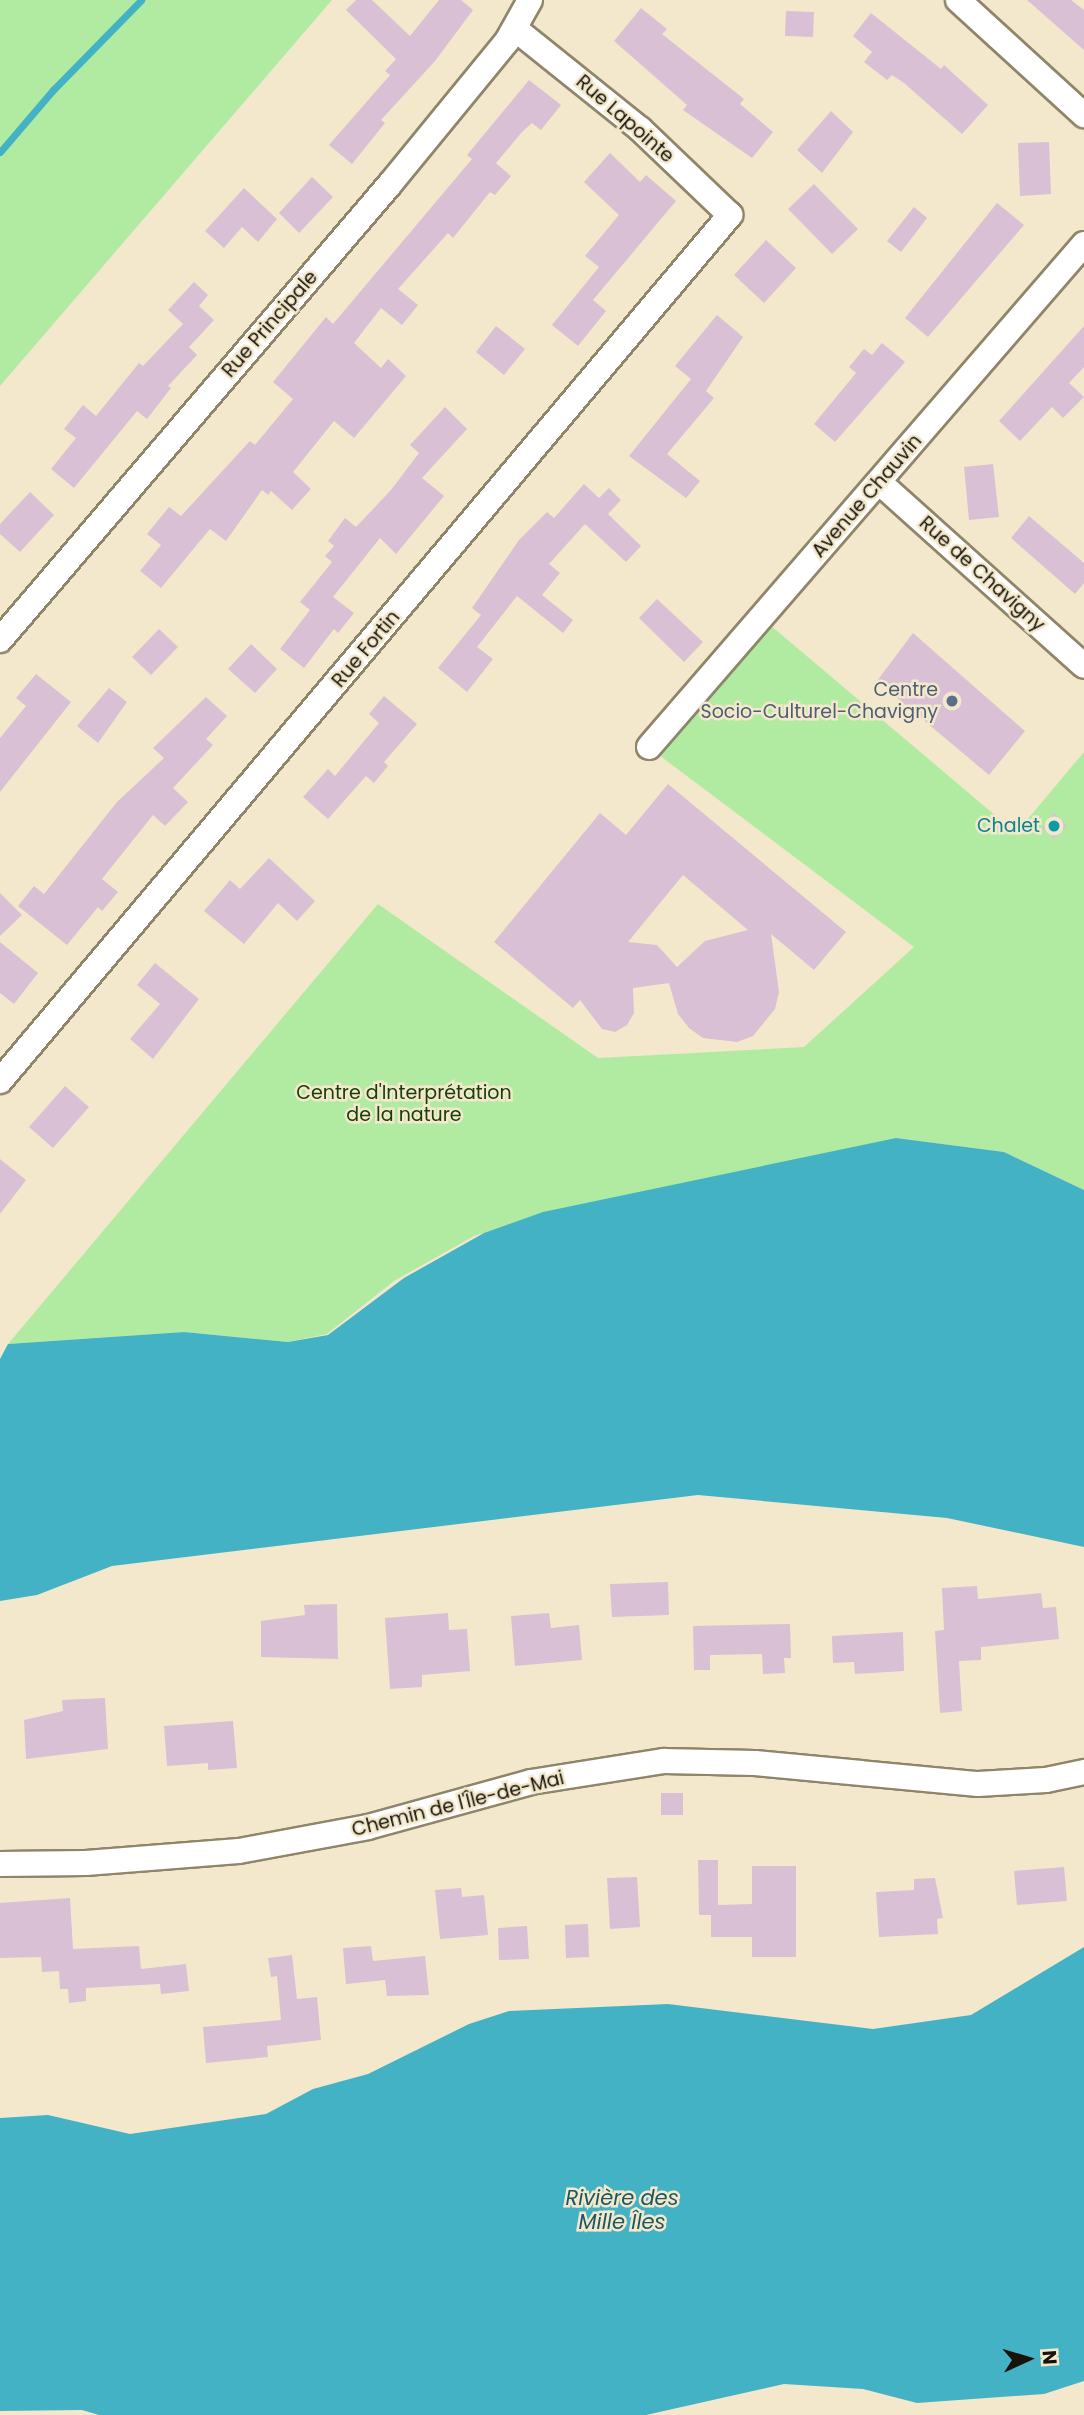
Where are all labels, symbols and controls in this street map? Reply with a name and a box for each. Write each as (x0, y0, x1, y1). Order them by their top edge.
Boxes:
street label: Rue Lapointe (571, 70, 679, 168)
street label: Rue Principale (217, 266, 323, 382)
street label: Avenue Chauvin (807, 430, 927, 562)
street label: Rue de Chavigny (915, 512, 1049, 636)
street label: Rue Fortin (327, 606, 405, 692)
place label: Centre Socio-Culturel-Chavigny (701, 679, 938, 723)
marker: Centre Socio-Culturel-Chavigny (944, 693, 960, 709)
place label: Chalet (977, 815, 1040, 837)
marker: Chalet (1046, 818, 1062, 834)
park label: Centre d'Interprétation de la nature (296, 1082, 512, 1126)
street label: Chemin de l'Île-de-Mai (349, 1767, 567, 1841)
water label: Rivière des Mille Îles (565, 2185, 679, 2235)
north arrow (993, 2324, 1063, 2394)
text: N (1035, 2349, 1063, 2366)

